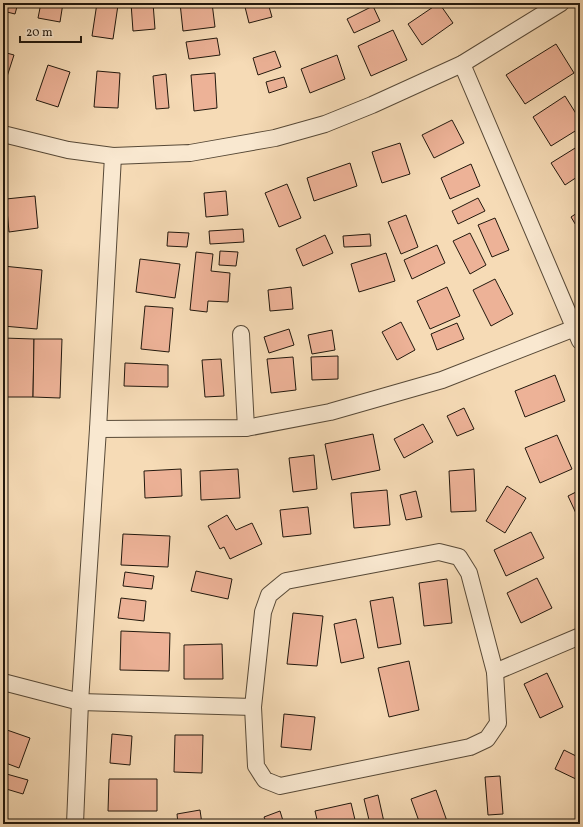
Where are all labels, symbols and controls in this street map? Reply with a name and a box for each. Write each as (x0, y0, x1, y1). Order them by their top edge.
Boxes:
scale bar (20, 18, 81, 44)
text: 20 m (26, 25, 53, 41)

